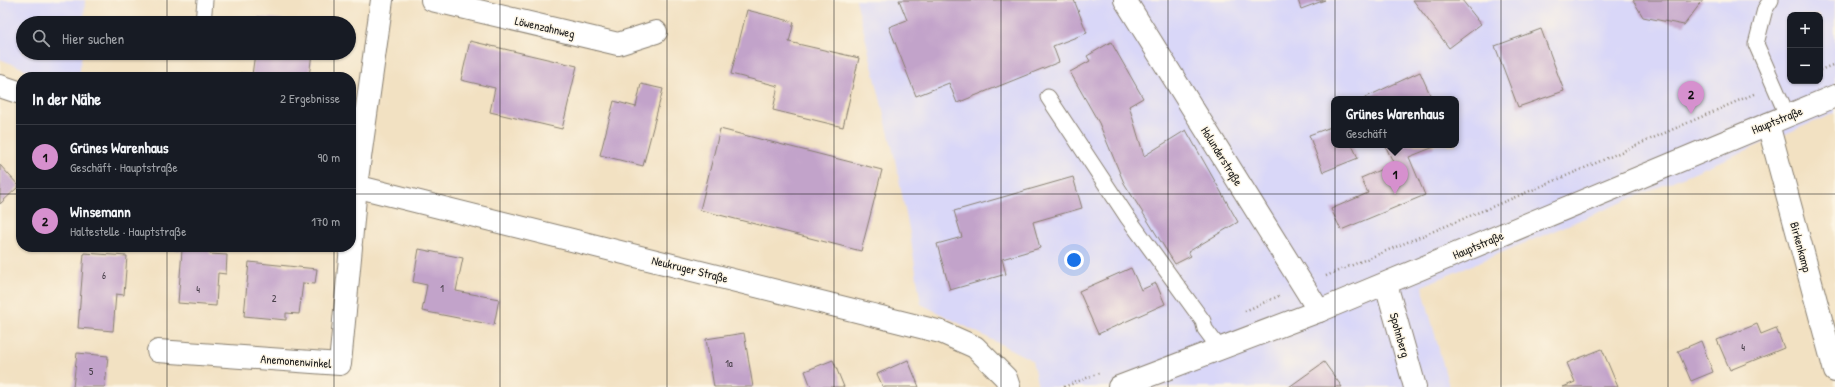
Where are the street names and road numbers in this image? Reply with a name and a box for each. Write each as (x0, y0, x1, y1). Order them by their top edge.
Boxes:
street label: Löwenzahnweg (513, 12, 577, 42)
street label: Hauptstraße (1749, 102, 1805, 138)
street label: Holunderstraße (1197, 123, 1247, 189)
street label: Birkenkamp (1786, 220, 1816, 274)
street label: Hauptstraße (1450, 227, 1506, 263)
street label: Neukruger Straße (650, 251, 730, 287)
street label: Spohnberg (1386, 311, 1414, 359)
street label: Anemonenwinkel (260, 350, 333, 372)

